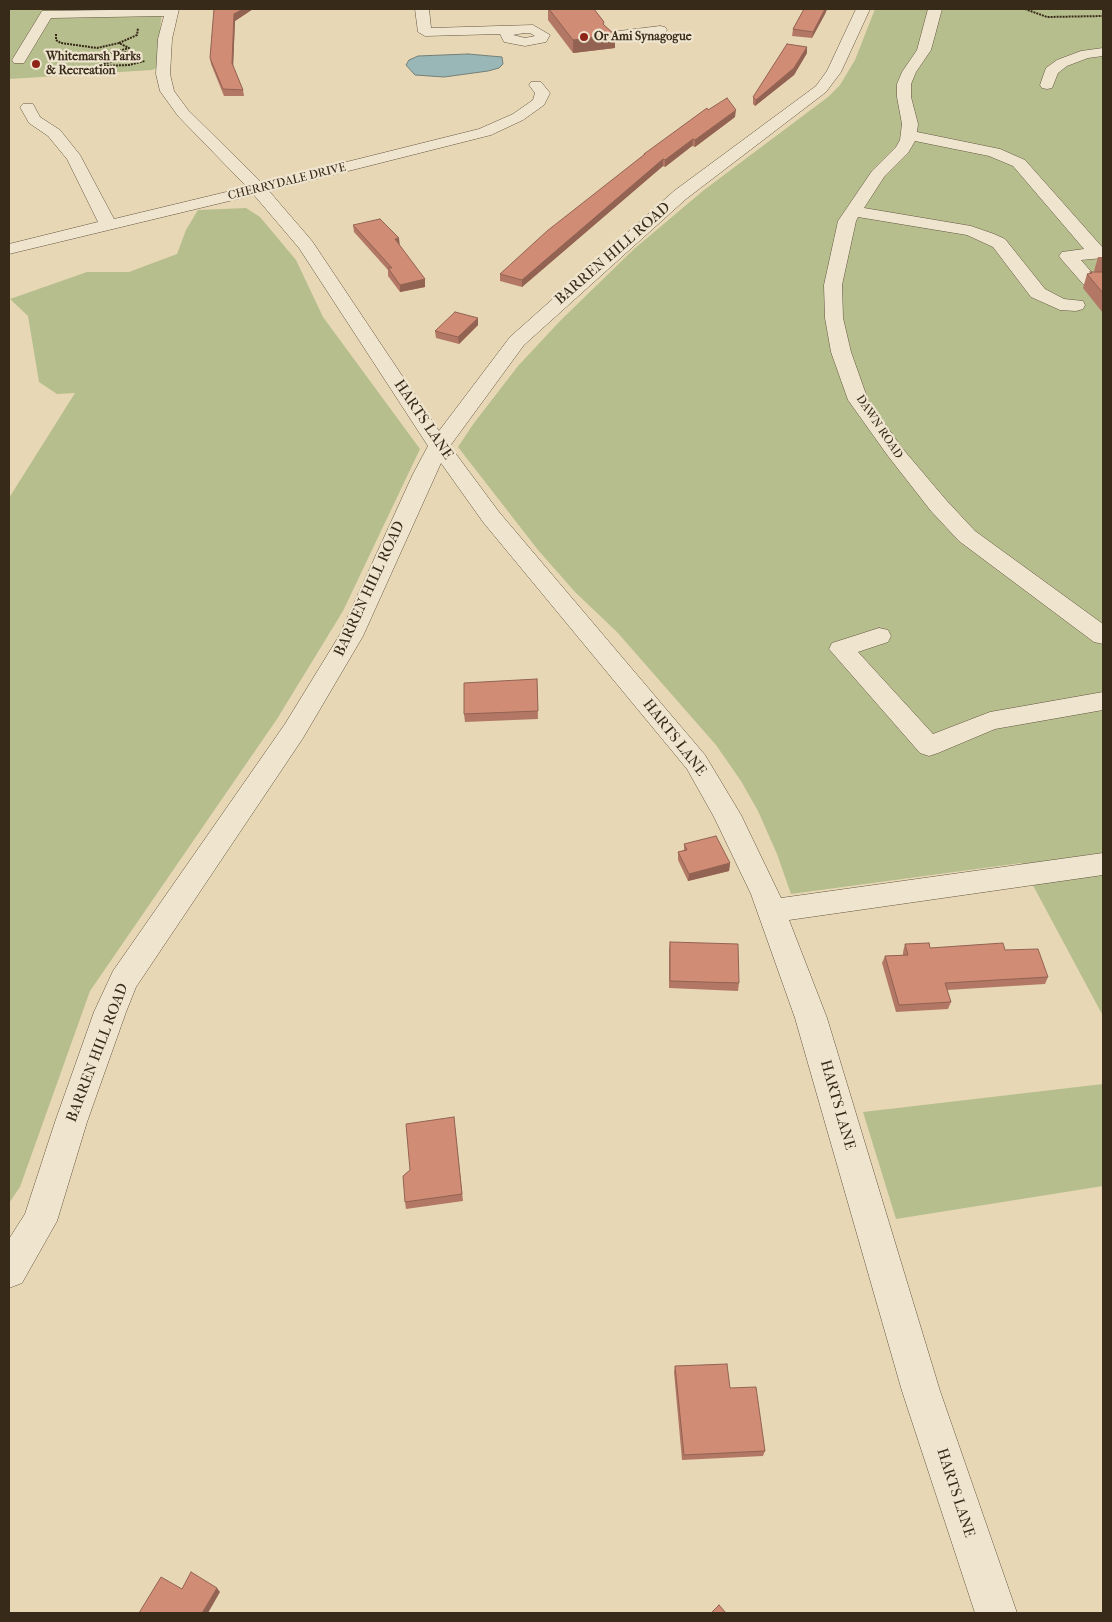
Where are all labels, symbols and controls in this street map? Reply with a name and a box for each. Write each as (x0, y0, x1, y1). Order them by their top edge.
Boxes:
place label: Or Ami Synagogue (594, 30, 692, 44)
marker: Or Ami Synagogue (578, 31, 590, 43)
place label: Whitemarsh Parks & Recreation (46, 50, 141, 78)
marker: Whitemarsh Parks & Recreation (30, 58, 42, 70)
street label: CHERRYDALE DRIVE (226, 160, 348, 204)
street label: BARREN HILL ROAD (552, 199, 674, 309)
street label: HARTS LANE (390, 377, 456, 463)
street label: DAWN ROAD (852, 392, 906, 462)
street label: BARREN HILL ROAD (331, 519, 409, 659)
street label: HARTS LANE (638, 696, 710, 780)
street label: BARREN HILL ROAD (63, 981, 133, 1125)
street label: HARTS LANE (816, 1058, 858, 1152)
street label: HARTS LANE (932, 1446, 978, 1540)

